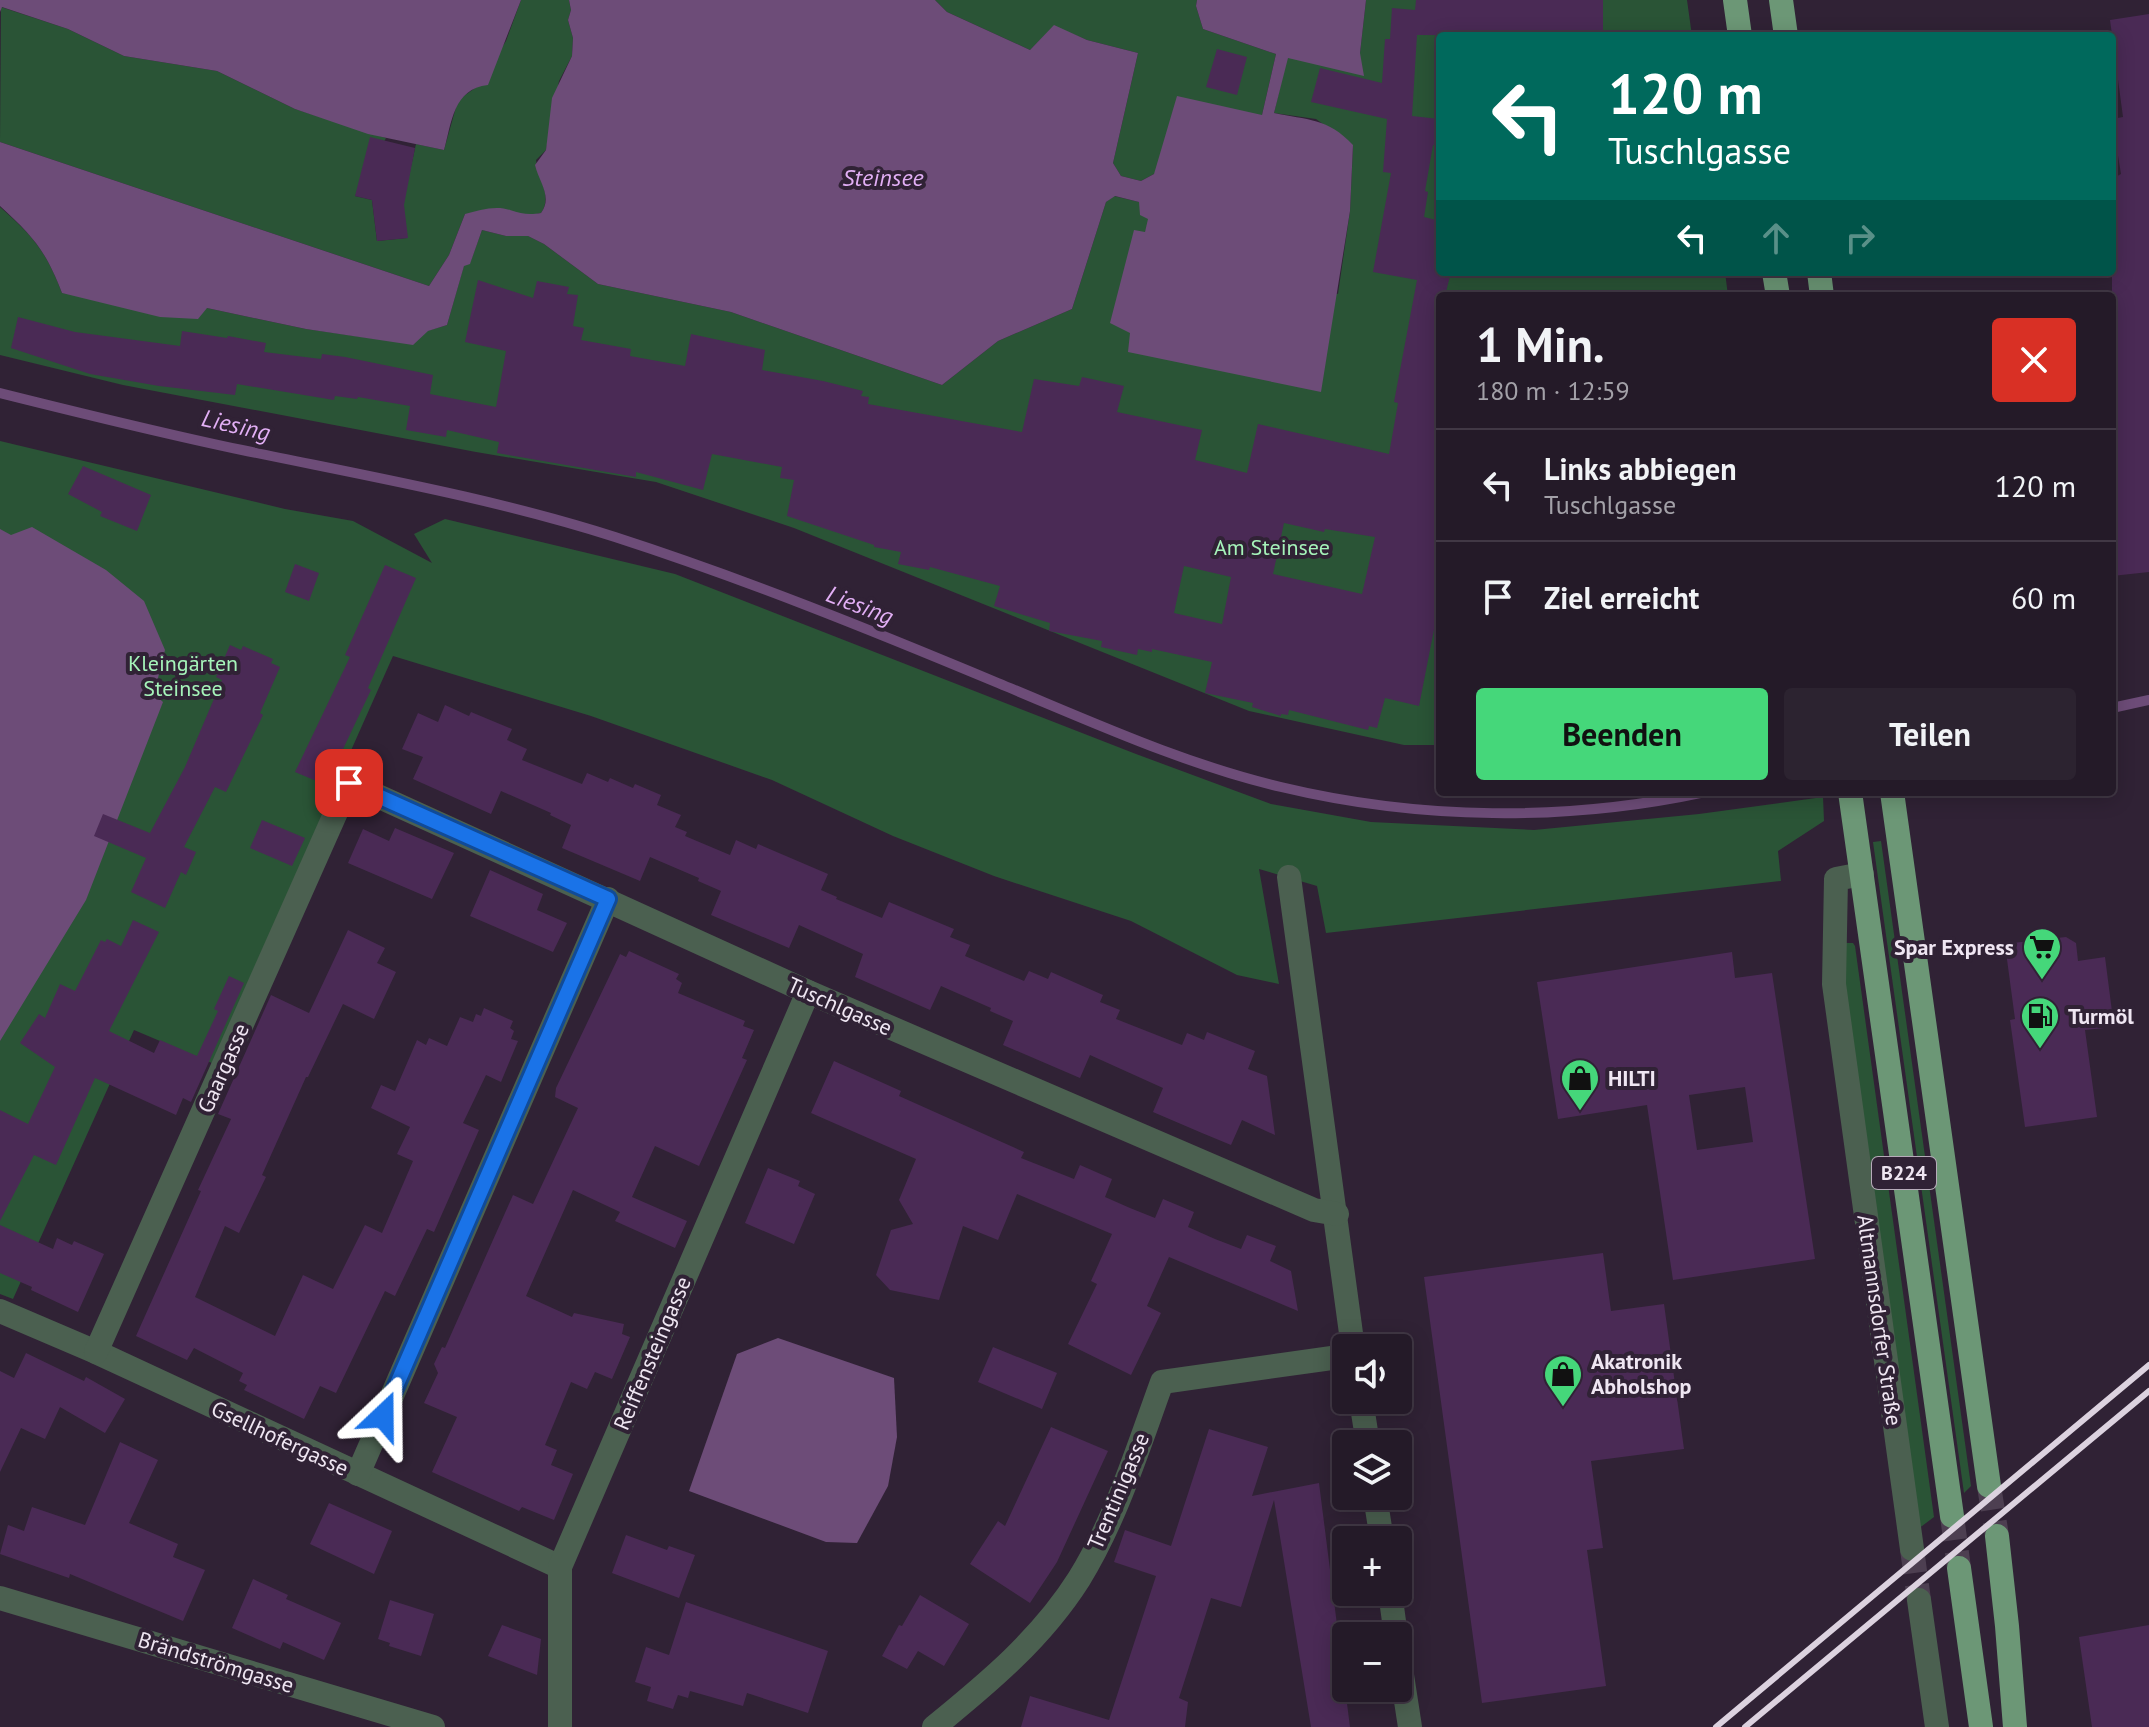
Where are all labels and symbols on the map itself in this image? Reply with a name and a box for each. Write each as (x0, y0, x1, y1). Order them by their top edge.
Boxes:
water label: Steinsee (842, 162, 924, 193)
water label: Liesing (199, 402, 273, 448)
park label: Am Steinsee (1214, 533, 1330, 561)
water label: Liesing (822, 578, 898, 632)
park label: Kleingärten Steinsee (128, 649, 238, 702)
pin (315, 749, 383, 817)
supermarket icon: Spar Express (2021, 926, 2063, 981)
place label: Spar Express (1894, 933, 2014, 961)
street label: Tuschlgasse (783, 970, 897, 1042)
fuel station icon: Turmöl (2019, 995, 2061, 1050)
place label: Turmöl (2068, 1002, 2134, 1030)
street label: Gaargasse (191, 1019, 255, 1117)
shop icon: HILTI (1559, 1057, 1601, 1112)
place label: HILTI (1608, 1064, 1656, 1092)
road number: B224 (1872, 1157, 1936, 1189)
street label: Altmannsdorfer Straße (1851, 1213, 1909, 1427)
street label: Reiffensteingasse (607, 1272, 697, 1434)
place label: Akatronik Abholshop (1591, 1347, 1691, 1400)
shop icon: Akatronik Abholshop (1542, 1353, 1584, 1408)
position arrow (341, 1374, 425, 1458)
street label: Gsellhofergasse (207, 1394, 353, 1482)
street label: Trentinigasse (1081, 1428, 1155, 1554)
street label: Brändströmgasse (135, 1625, 297, 1699)

